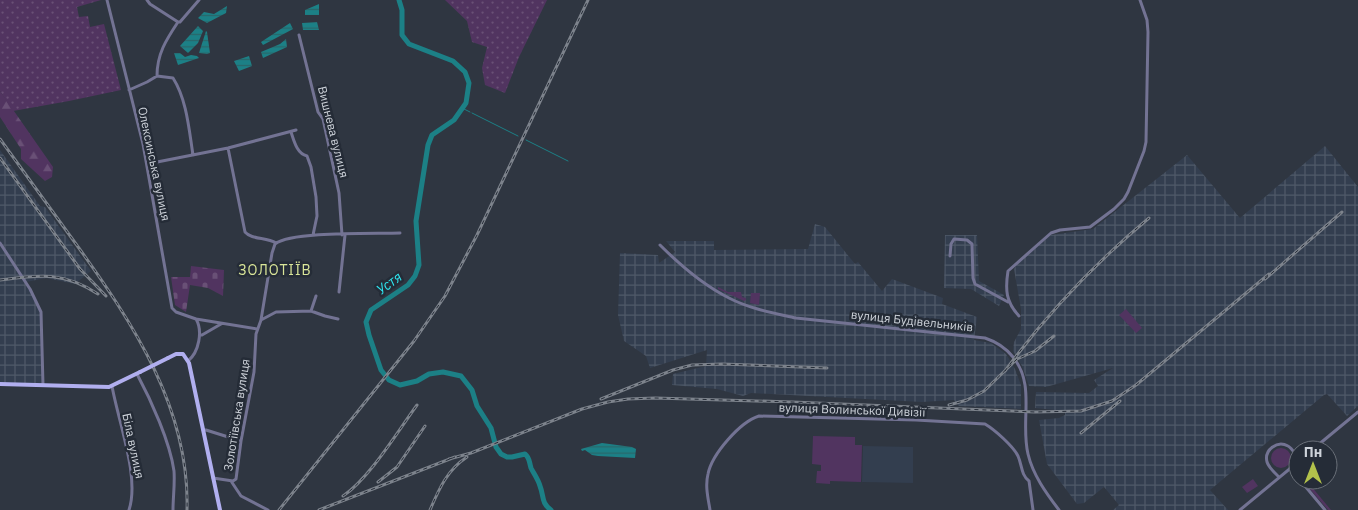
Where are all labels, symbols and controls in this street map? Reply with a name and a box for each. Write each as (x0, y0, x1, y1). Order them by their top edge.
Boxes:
street label: Вишнева вулиця (315, 85, 352, 179)
street label: Олексинська вулиця (135, 106, 174, 222)
district label: ЗОЛОТІЇВ (238, 261, 312, 279)
water label: Устя (373, 268, 405, 298)
street label: вулиця Будівельників (850, 307, 974, 334)
street label: Золотіївська вулиця (220, 358, 253, 472)
street label: вулиця Волинської Дивізії (778, 399, 927, 420)
street label: Біла вулиця (119, 412, 148, 480)
north arrow (1288, 440, 1338, 490)
text: Пн (1304, 443, 1322, 461)

